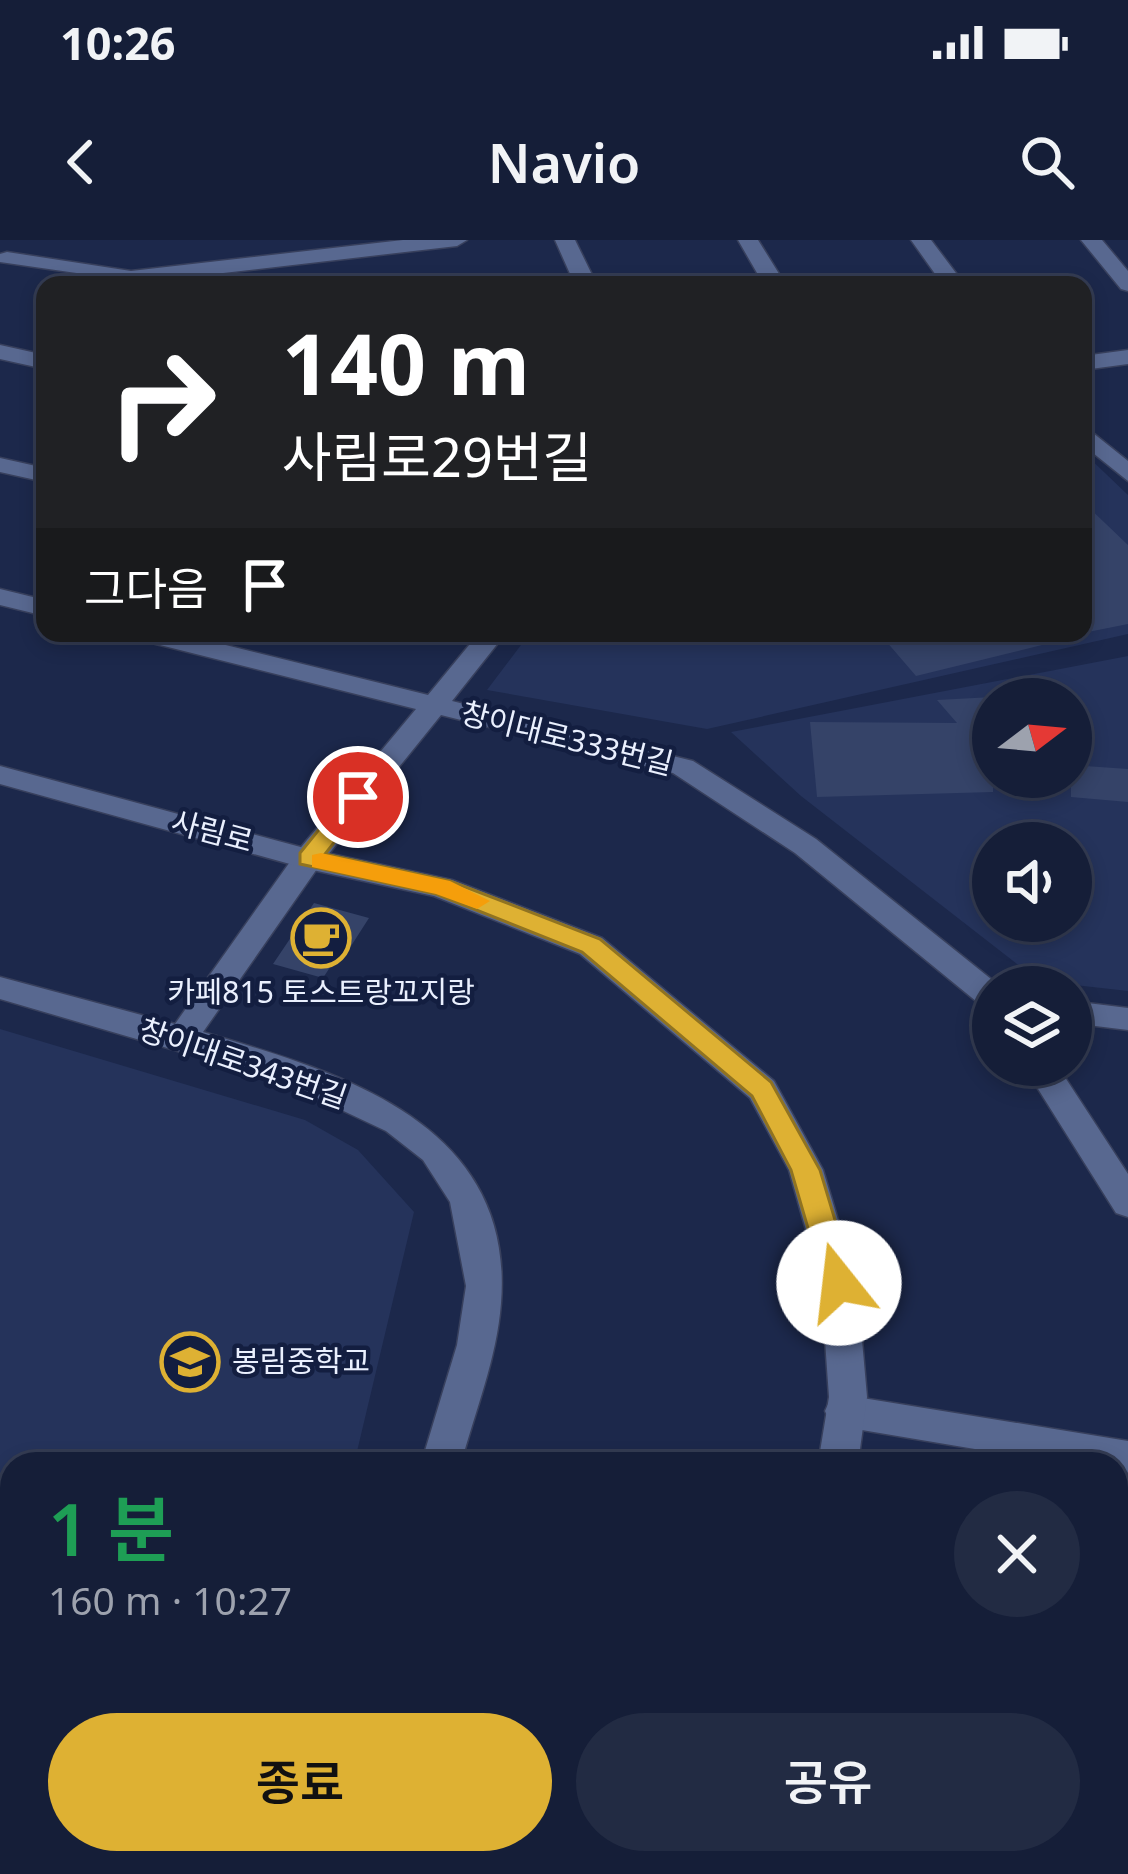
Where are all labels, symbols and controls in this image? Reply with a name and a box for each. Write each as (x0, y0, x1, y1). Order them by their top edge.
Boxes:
text: 10:26 (60, 12, 176, 73)
text: Navio (488, 125, 640, 199)
icon: back (48, 129, 114, 195)
icon: search (1014, 129, 1080, 195)
text: 140 m (282, 305, 530, 420)
icon: right (84, 324, 240, 480)
text: 사림로29번길 (282, 419, 592, 493)
icon: arrive (232, 552, 298, 618)
text: 그다음 (84, 557, 208, 618)
north arrow (972, 678, 1092, 798)
map controls (972, 678, 1092, 1086)
street label: 창이대로333번길 (457, 691, 678, 784)
pin (307, 746, 409, 848)
icon: arrive (325, 764, 391, 830)
street label: 사림로 (167, 800, 258, 861)
button: sound (972, 822, 1092, 942)
cafe icon: 카페815 토스트랑꼬지랑 (290, 907, 352, 969)
button: layers (972, 966, 1092, 1086)
place label: 카페815 토스트랑꼬지랑 (167, 971, 475, 1012)
street label: 창이대로343번길 (134, 1008, 353, 1117)
position arrow (776, 1220, 902, 1346)
school or university icon: 봉림중학교 (159, 1331, 221, 1393)
place label: 봉림중학교 (232, 1340, 370, 1381)
text: 1 분 (48, 1479, 174, 1577)
button: close (954, 1491, 1080, 1617)
text: 160 m · 10:27 (48, 1573, 292, 1626)
button: 종료 (48, 1713, 552, 1851)
button: 공유 (576, 1713, 1080, 1851)

